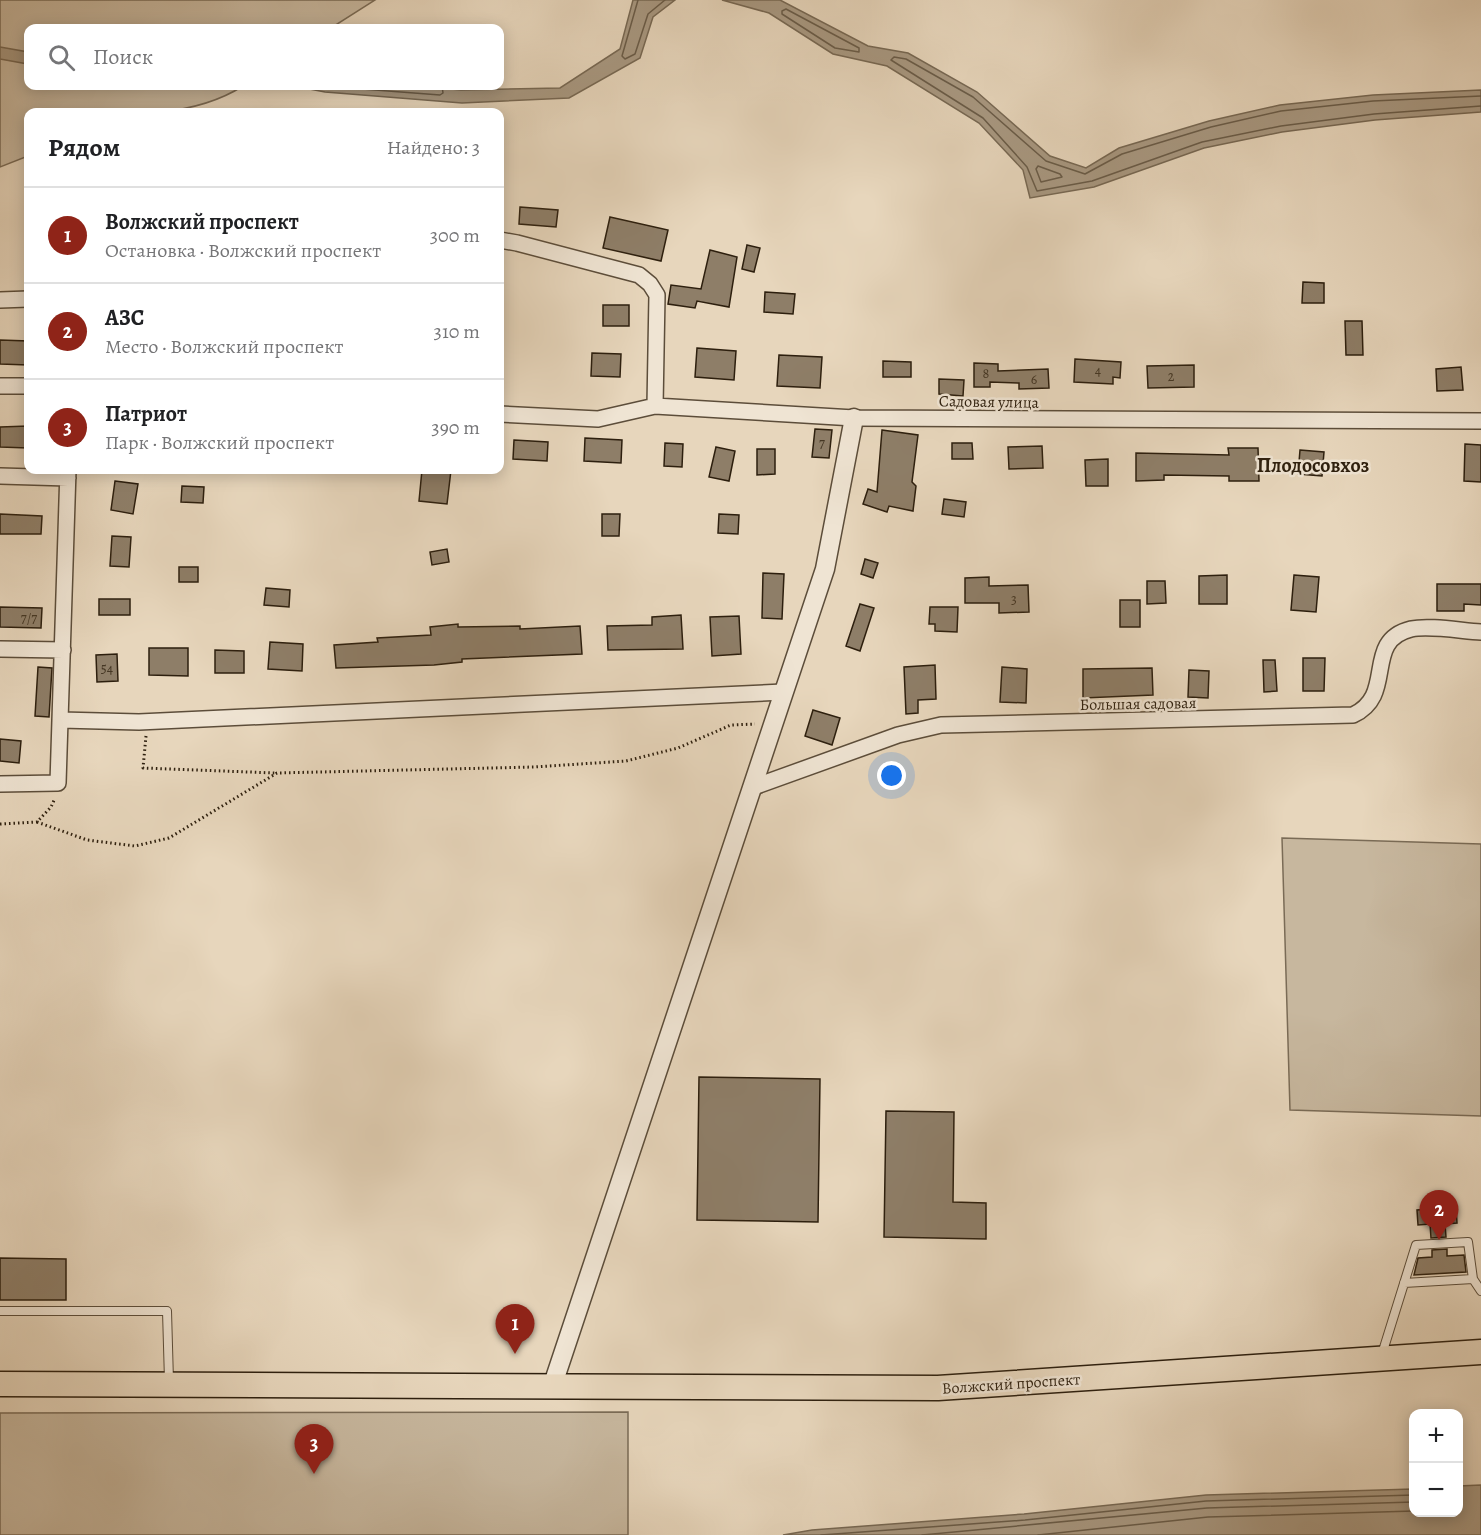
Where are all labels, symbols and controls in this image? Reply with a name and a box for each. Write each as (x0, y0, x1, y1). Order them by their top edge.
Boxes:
search box (24, 24, 504, 90)
icon: search (45, 41, 78, 74)
text: Поиск (93, 42, 153, 72)
text: Рядом (48, 130, 120, 165)
text: Найдено: 3 (387, 134, 480, 161)
text: Волжский проспект (105, 207, 299, 237)
text: 1 (64, 222, 71, 249)
text: 300 m (430, 222, 480, 249)
text: Остановка · Волжский проспект (105, 237, 381, 264)
text: АЗС (105, 303, 144, 333)
text: 2 (63, 318, 72, 345)
text: 310 m (434, 318, 480, 345)
text: Место · Волжский проспект (105, 333, 343, 360)
house number: 4 (1095, 361, 1101, 380)
house number: 8 (983, 364, 990, 383)
house number: 2 (1168, 367, 1175, 386)
house number: 6 (1031, 370, 1037, 389)
street label: Садовая улица (939, 390, 1040, 414)
text: Патриот (105, 399, 187, 429)
text: 3 (63, 414, 72, 441)
text: 390 m (431, 414, 480, 441)
text: Парк · Волжский проспект (105, 429, 334, 456)
house number: 7 (819, 434, 825, 453)
district label: Плодосовхоз (1257, 452, 1370, 479)
house number: 3 (1011, 590, 1017, 609)
house number: 7/7 (21, 609, 37, 628)
house number: 54 (101, 659, 113, 678)
street label: Большая садовая (1079, 692, 1197, 716)
your location (877, 761, 906, 790)
pin: 2 (1420, 1190, 1458, 1240)
pin: 1 (496, 1304, 534, 1354)
street label: Волжский проспект (941, 1368, 1081, 1400)
map controls (1409, 1409, 1463, 1517)
button: + (1409, 1409, 1463, 1463)
pin: 3 (294, 1424, 334, 1474)
button: − (1409, 1463, 1463, 1517)

